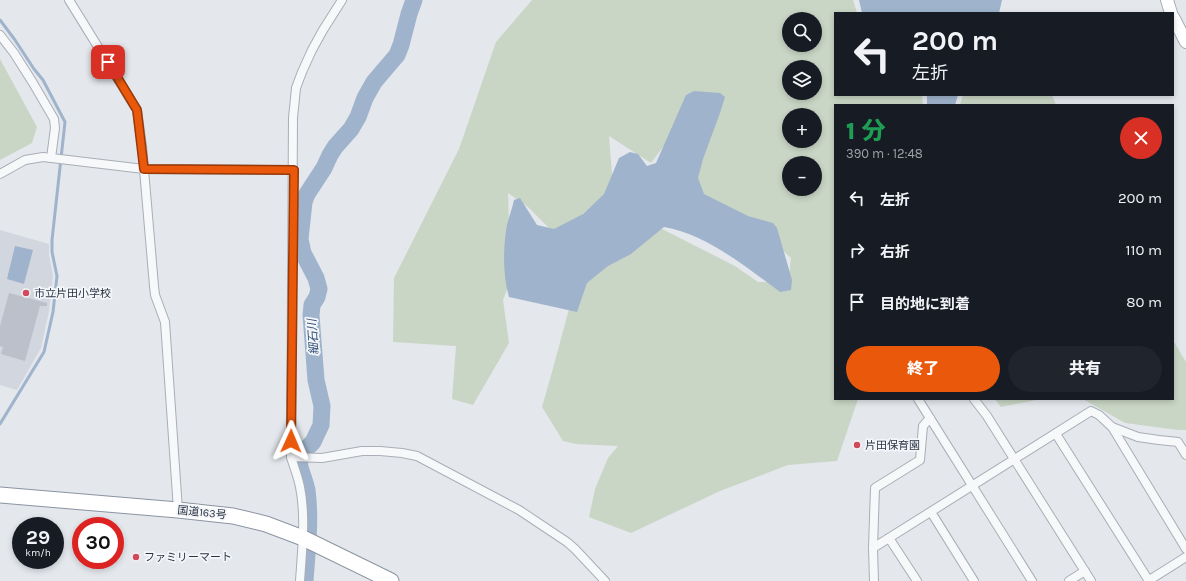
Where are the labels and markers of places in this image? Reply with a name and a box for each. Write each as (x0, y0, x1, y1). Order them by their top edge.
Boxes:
pin (91, 45, 125, 79)
place label: 市立片田小学校 (34, 287, 111, 300)
marker: 市立片田小学校 (21, 288, 31, 298)
place label: 片田保育園 (865, 439, 920, 452)
marker: 片田保育園 (852, 440, 862, 450)
place label: ファミリーマート (144, 551, 232, 564)
marker: ファミリーマート (131, 552, 141, 562)

